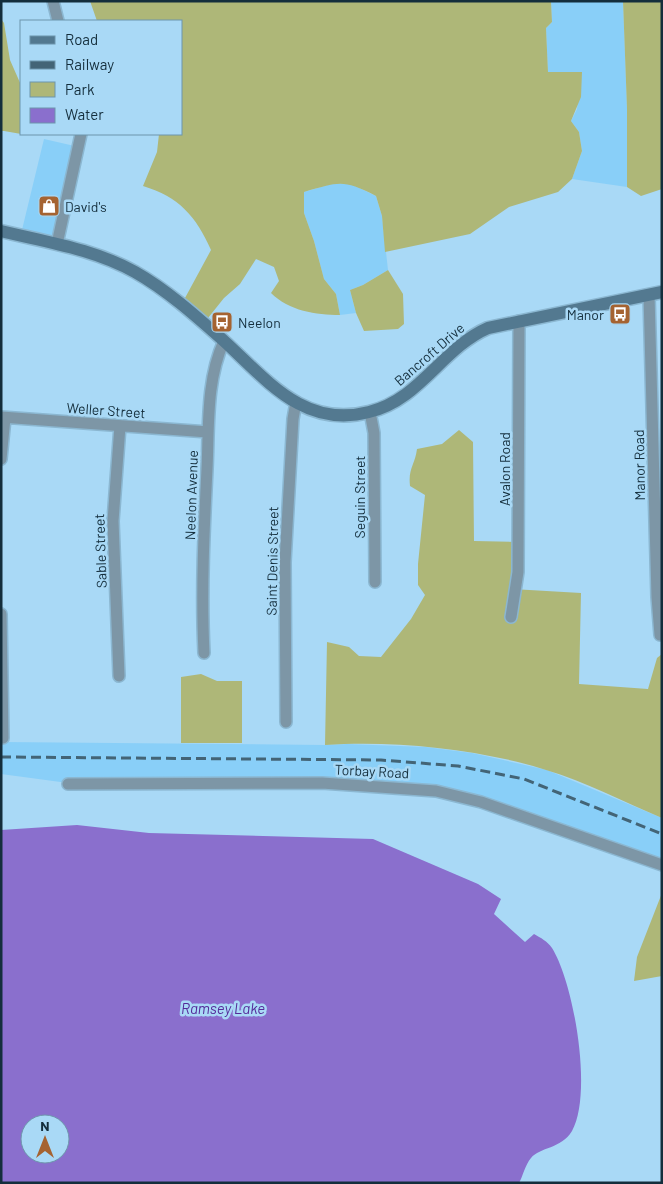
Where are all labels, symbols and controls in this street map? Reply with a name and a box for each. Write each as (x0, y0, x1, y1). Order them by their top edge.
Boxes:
legend (20, 20, 182, 135)
text: Road (65, 30, 98, 48)
text: Railway (65, 55, 114, 73)
text: Park (65, 80, 95, 98)
text: Water (65, 105, 104, 123)
shop icon: David's (37, 194, 61, 218)
place label: David's (65, 198, 107, 215)
bus stop icon: Manor (608, 302, 632, 326)
place label: Manor (567, 306, 604, 323)
bus stop icon: Neelon (210, 310, 234, 334)
place label: Neelon (238, 314, 281, 331)
street label: Bancroft Drive (391, 319, 467, 389)
street label: Weller Street (66, 399, 146, 421)
street label: Manor Road (630, 429, 648, 501)
street label: Avalon Road (496, 432, 513, 506)
street label: Neelon Avenue (181, 450, 201, 540)
street label: Seguin Street (351, 456, 368, 538)
street label: Saint Denis Street (263, 506, 281, 616)
street label: Sable Street (90, 513, 110, 589)
street label: Torbay Road (334, 761, 410, 781)
water label: Ramsey Lake (181, 999, 265, 1017)
north arrow (20, 1114, 70, 1164)
text: N (40, 1117, 50, 1134)

